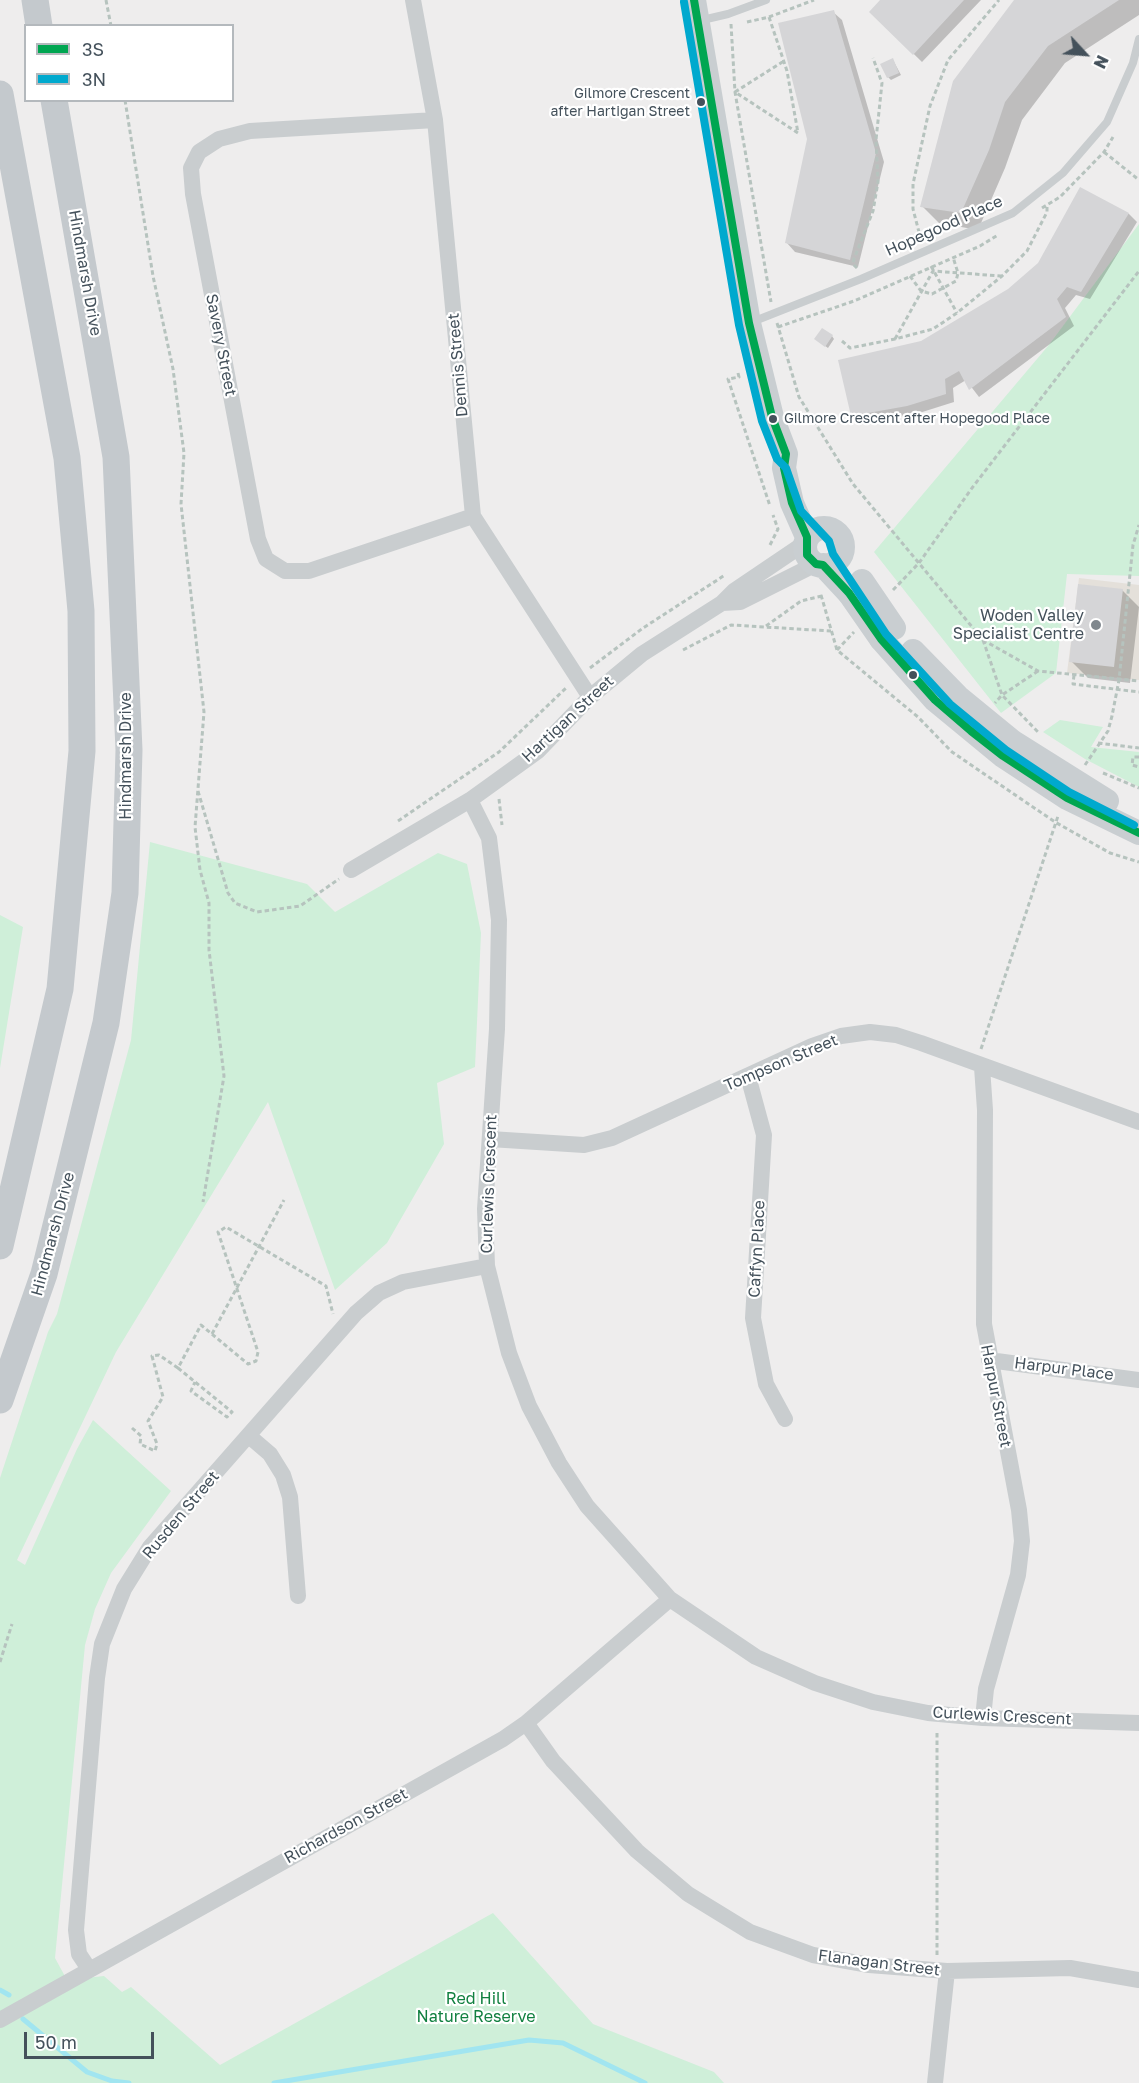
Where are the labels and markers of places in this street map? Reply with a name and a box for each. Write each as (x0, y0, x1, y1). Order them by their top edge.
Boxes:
place label: Gilmore Crescent after Hartigan Street (550, 86, 690, 118)
marker: Gilmore Crescent after Hartigan Street (695, 96, 707, 108)
place label: Gilmore Crescent after Hopegood Place (784, 411, 1050, 427)
marker: Gilmore Crescent after Hopegood Place (767, 413, 779, 425)
place label: Woden Valley Specialist Centre (953, 606, 1084, 644)
marker: Woden Valley Specialist Centre (1089, 618, 1103, 632)
unlabelled marker (907, 669, 919, 681)

